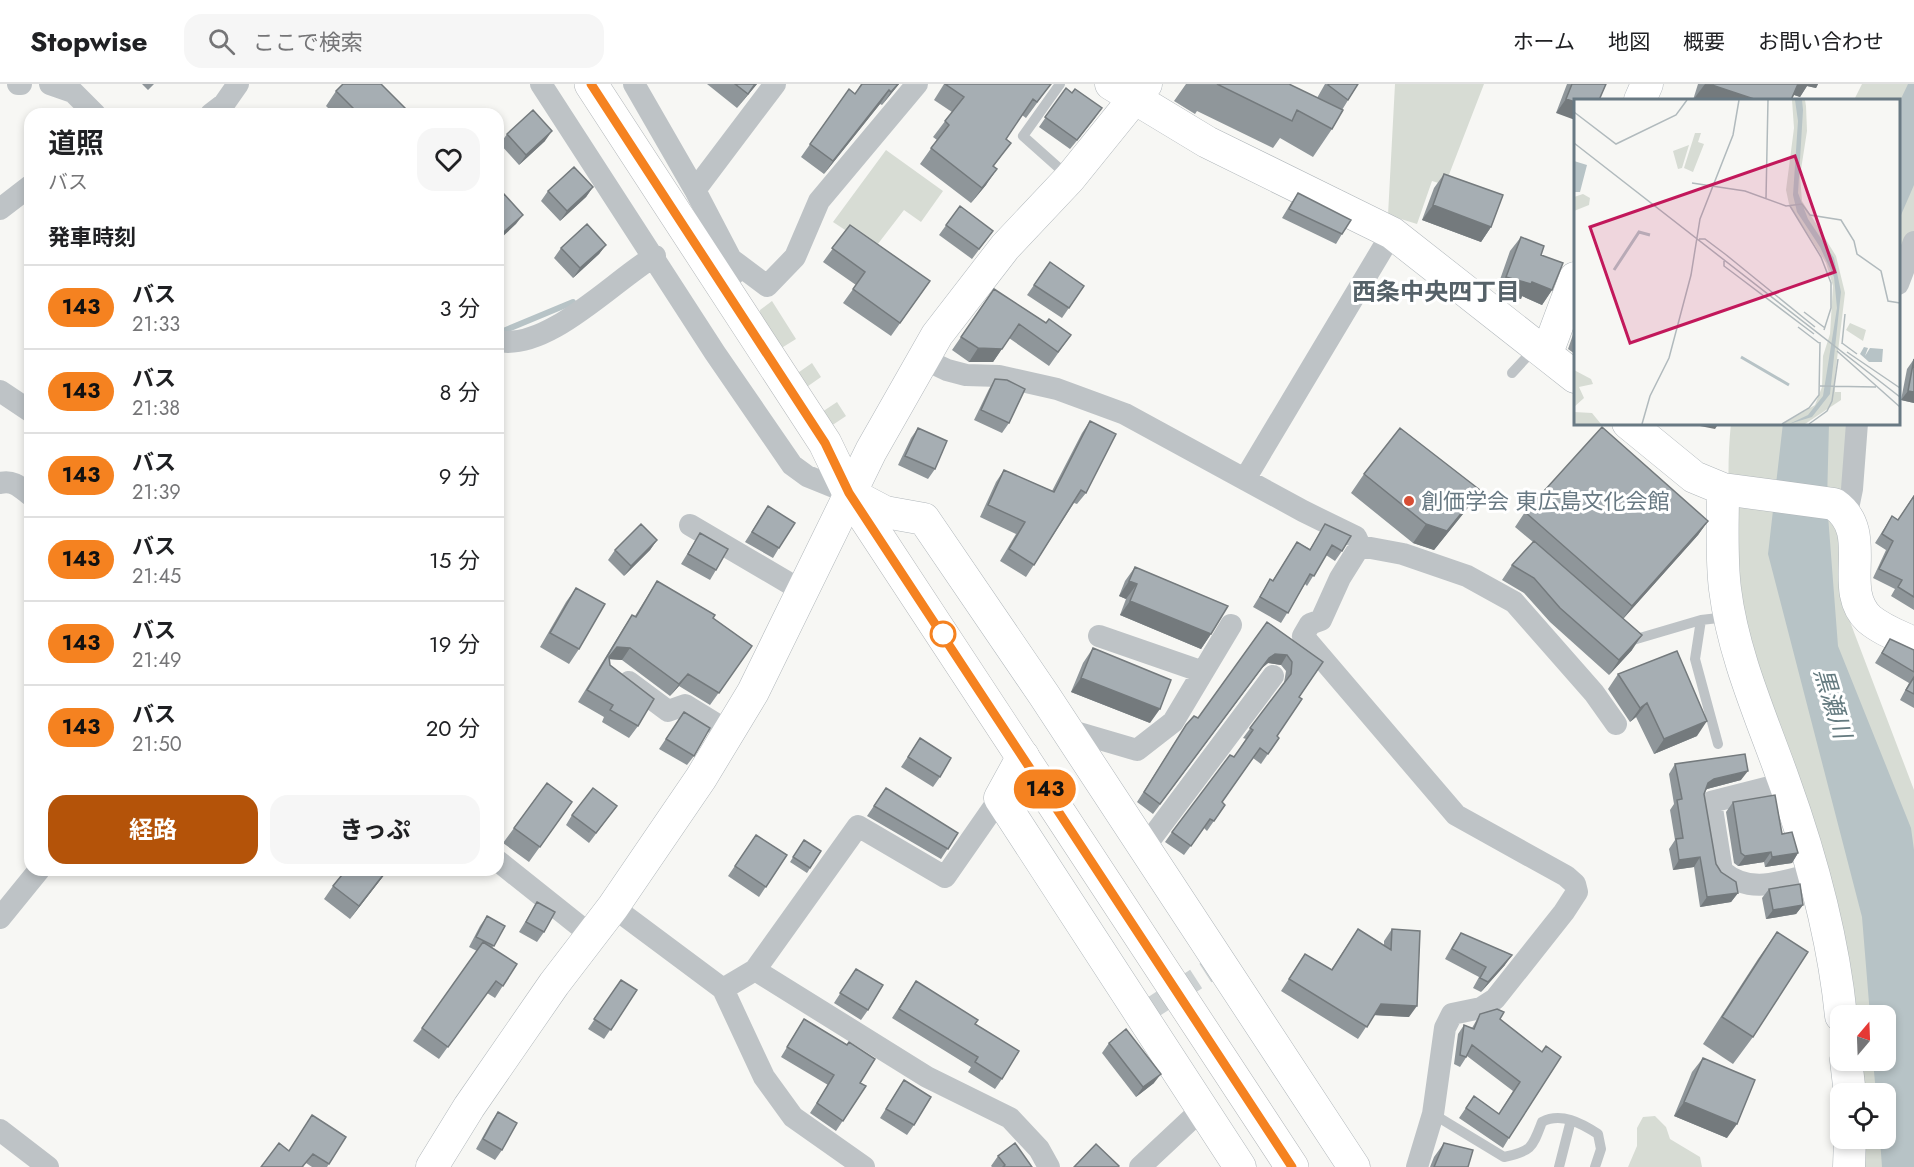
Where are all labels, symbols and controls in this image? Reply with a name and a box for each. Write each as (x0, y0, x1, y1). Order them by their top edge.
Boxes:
search box (184, 14, 604, 68)
text: Stopwise (30, 21, 148, 62)
icon: search (205, 25, 238, 58)
text: ここで検索 (253, 26, 363, 58)
text: ホーム (1513, 27, 1575, 57)
text: 地図 (1608, 27, 1650, 57)
text: 概要 (1683, 27, 1725, 57)
text: お問い合わせ (1758, 27, 1884, 57)
inset map (1574, 99, 1899, 424)
text: 道照 (48, 123, 104, 164)
button: heart (417, 128, 480, 191)
text: バス (48, 168, 88, 197)
text: 発車時刻 (48, 221, 136, 253)
district label: 西条中央四丁目 (1352, 274, 1520, 309)
text: バス (132, 278, 176, 310)
text: 143 (62, 292, 100, 322)
text: 3 分 (439, 292, 480, 324)
text: 21:33 (132, 310, 180, 339)
text: バス (132, 362, 176, 394)
text: 143 (62, 376, 100, 406)
text: 8 分 (439, 376, 480, 408)
text: 21:38 (132, 394, 180, 423)
text: バス (132, 446, 176, 478)
text: 143 (62, 460, 100, 490)
text: 9 分 (439, 460, 480, 492)
text: 21:39 (132, 478, 181, 507)
place label: 創価学会 東広島文化会館 (1421, 485, 1670, 517)
marker: 創価学会 東広島文化会館 (1402, 494, 1416, 508)
text: バス (132, 530, 176, 562)
text: 143 (62, 544, 100, 574)
text: 15 分 (429, 544, 480, 576)
text: 21:45 (132, 562, 181, 591)
text: バス (132, 614, 176, 646)
unlabelled marker (930, 621, 956, 647)
text: 143 (62, 628, 100, 658)
text: 19 分 (429, 628, 480, 660)
text: 21:49 (132, 646, 182, 675)
water label: 黒瀬川 (1806, 663, 1861, 745)
text: バス (132, 698, 176, 730)
text: 143 (62, 712, 100, 742)
text: 20 分 (426, 712, 480, 744)
text: 21:50 (132, 730, 182, 759)
line badge: 143 (1010, 770, 1080, 808)
text: 143 (1026, 774, 1064, 804)
button: 経路 (48, 795, 258, 864)
button: きっぷ (270, 795, 480, 864)
north arrow (1830, 1005, 1896, 1071)
map controls (1830, 1005, 1896, 1149)
button: locate (1830, 1083, 1896, 1149)

